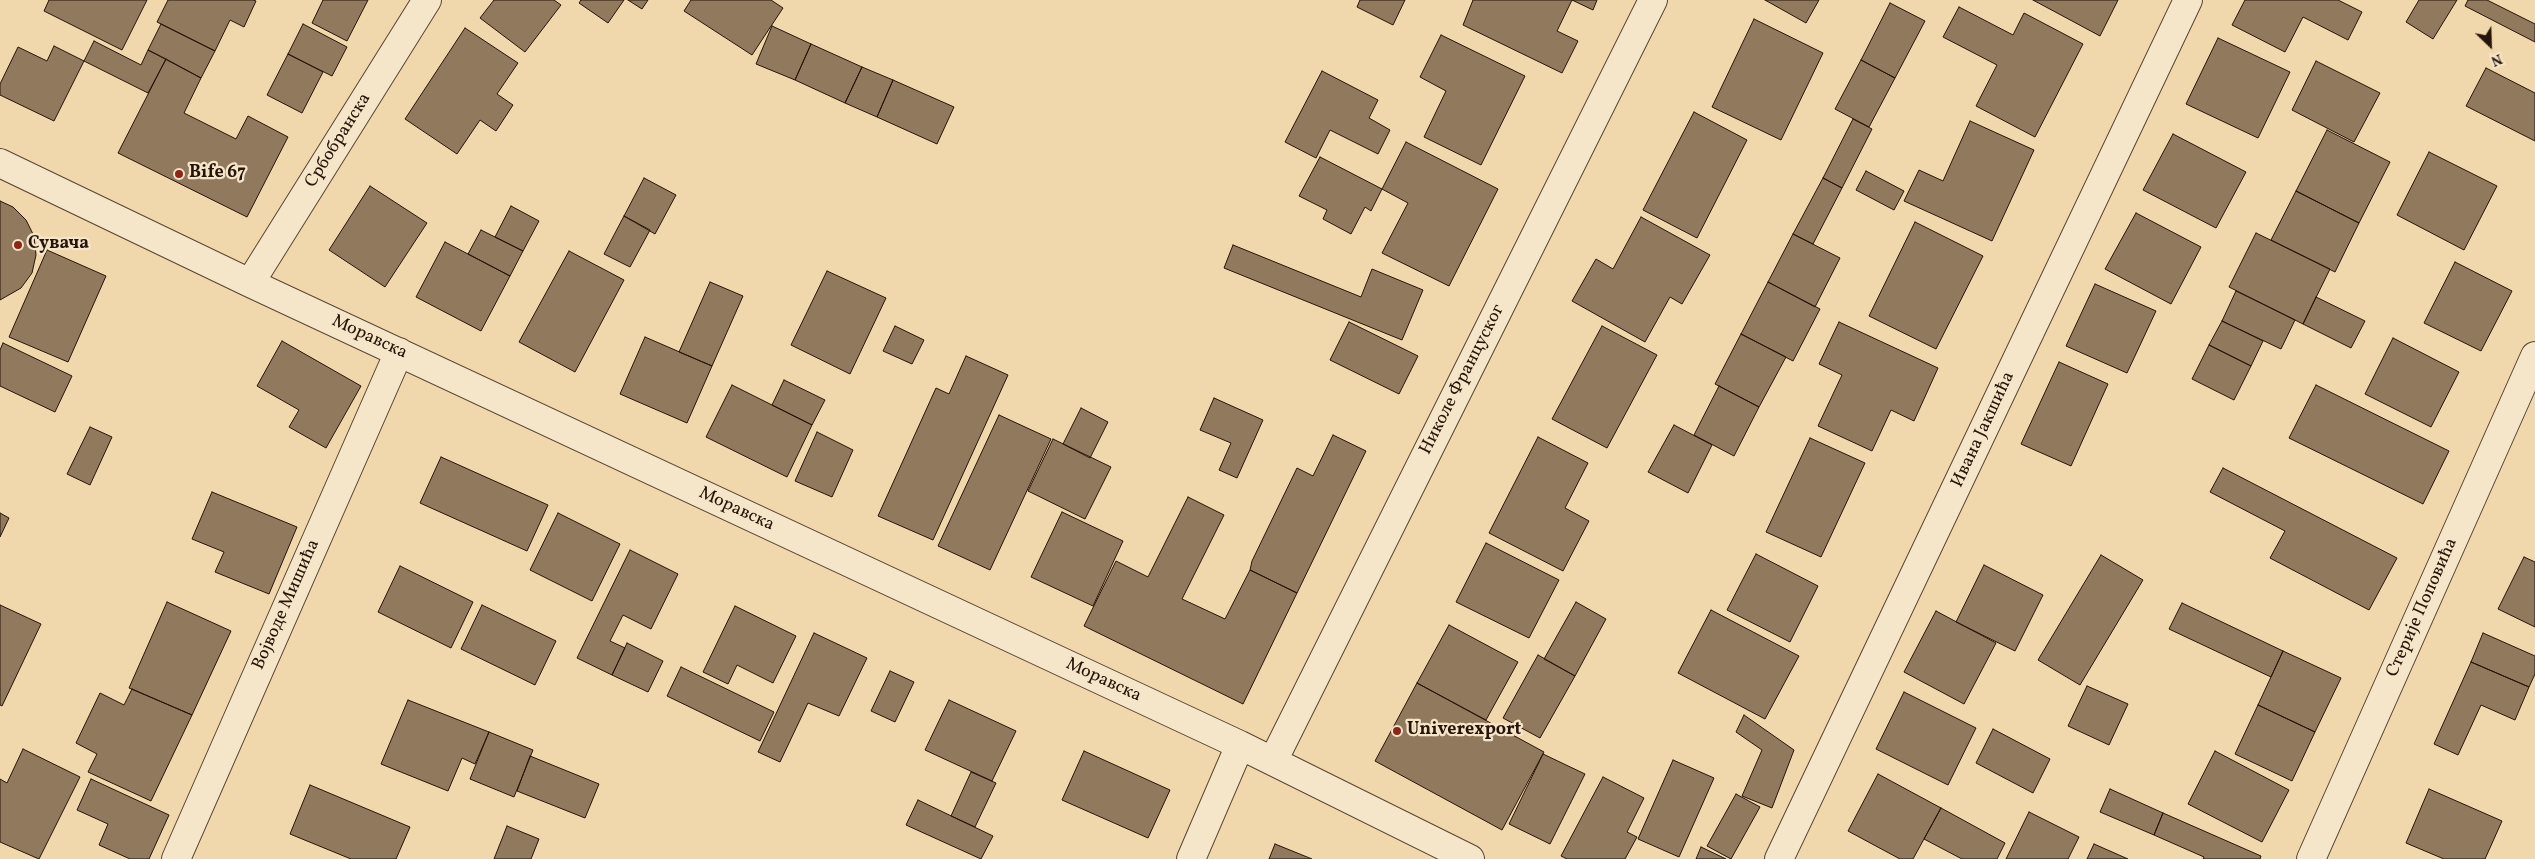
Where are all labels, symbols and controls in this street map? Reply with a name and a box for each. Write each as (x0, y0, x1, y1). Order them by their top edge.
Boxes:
north arrow (2465, 20, 2515, 70)
text: N (2488, 48, 2505, 70)
street label: Србобранска (301, 90, 377, 192)
place label: Bife 67 (189, 163, 246, 185)
marker: Bife 67 (173, 168, 185, 180)
place label: Сувача (28, 234, 89, 256)
marker: Сувача (12, 239, 24, 251)
street label: Николе Француског (1416, 301, 1510, 459)
street label: Моравска (328, 311, 410, 365)
street label: Ивана Јакшића (1948, 369, 2020, 491)
street label: Моравска (695, 483, 777, 537)
street label: Стерије Поповића (2383, 535, 2463, 681)
street label: Војводе Мишића (249, 537, 325, 673)
street label: Моравска (1062, 654, 1144, 708)
place label: Univerexport (1407, 720, 1521, 742)
marker: Univerexport (1391, 725, 1403, 737)

